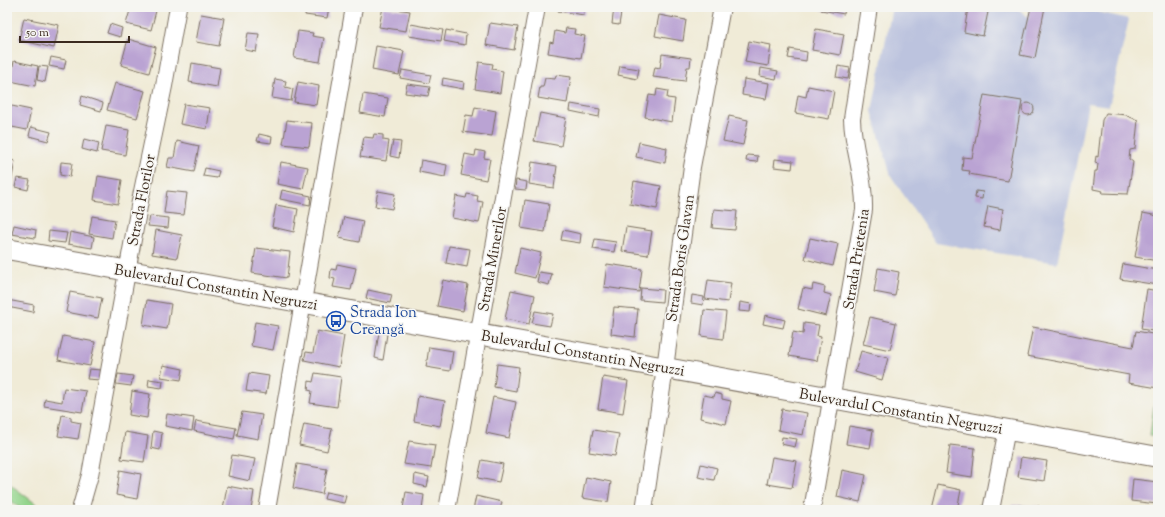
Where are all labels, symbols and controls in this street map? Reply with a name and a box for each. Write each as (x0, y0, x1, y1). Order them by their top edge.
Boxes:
scale bar (20, 18, 129, 44)
text: 50 m (25, 24, 49, 42)
street label: Strada Florilor (123, 152, 162, 248)
street label: Strada Boris Glavan (662, 193, 701, 323)
street label: Strada Minerilor (474, 205, 513, 314)
street label: Strada Prietenia (839, 207, 876, 311)
street label: Bulevardul Constantin Negruzzi (112, 260, 319, 317)
place label: Strada Ion Creangă (350, 303, 417, 341)
bus stop icon: Strada Ion Creangă (325, 310, 347, 332)
street label: Bulevardul Constantin Negruzzi (479, 326, 686, 383)
street label: Bulevardul Constantin Negruzzi (797, 384, 1004, 441)

